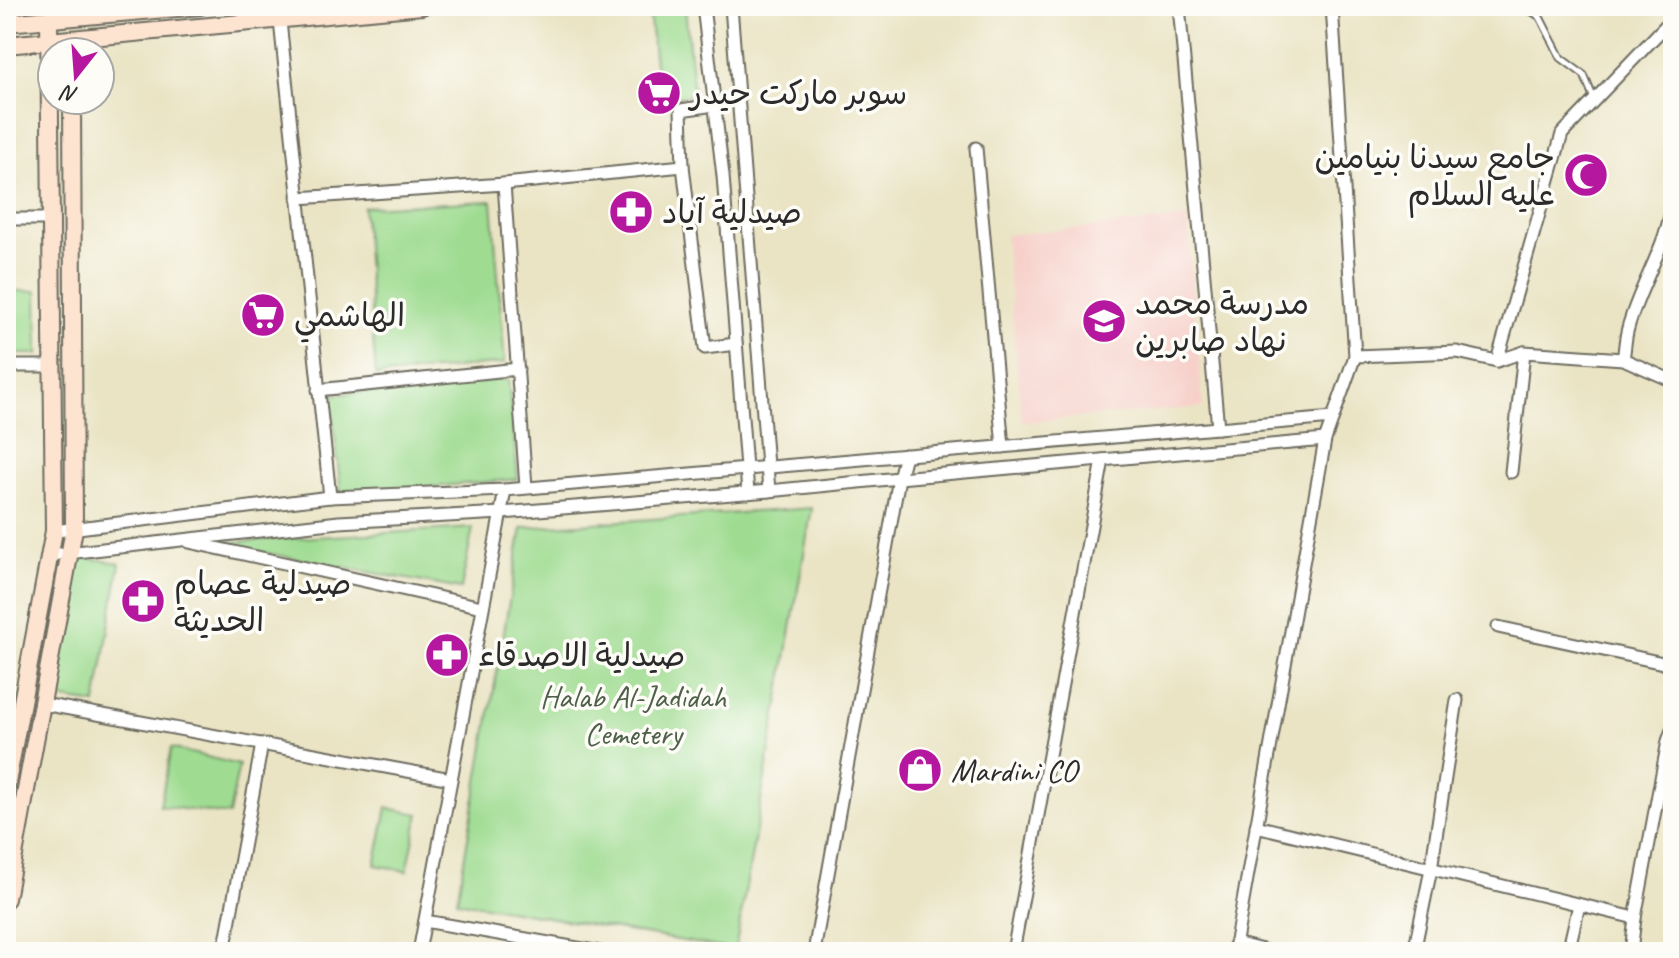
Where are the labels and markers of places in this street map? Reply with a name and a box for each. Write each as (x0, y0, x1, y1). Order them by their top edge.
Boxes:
supermarket icon: سوبر ماركت حيدر (635, 69, 683, 117)
place label: سوبر ماركت حيدر (687, 73, 907, 114)
place label: جامع سيدنا بنيامين عليه السلام (1314, 137, 1555, 218)
mosque icon: جامع سيدنا بنيامين عليه السلام (1562, 151, 1610, 199)
pharmacy icon: صيدلية آياد (607, 188, 655, 236)
place label: صيدلية آياد (662, 192, 802, 233)
place label: مدرسة محمد نهاد صابرين (1135, 283, 1309, 361)
supermarket icon: الهاشمي (239, 291, 287, 339)
place label: الهاشمي (294, 295, 405, 343)
school or university icon: مدرسة محمد نهاد صابرين (1080, 297, 1128, 345)
place label: صيدلية عصام الحديثة (174, 563, 351, 641)
pharmacy icon: صيدلية عصام الحديثة (119, 577, 167, 625)
pharmacy icon: صيدلية الاصدقاء (423, 631, 471, 679)
place label: صيدلية الاصدقاء (478, 635, 685, 676)
shop icon: Mardini CO (896, 746, 944, 794)
place label: Mardini CO (951, 750, 1080, 791)

